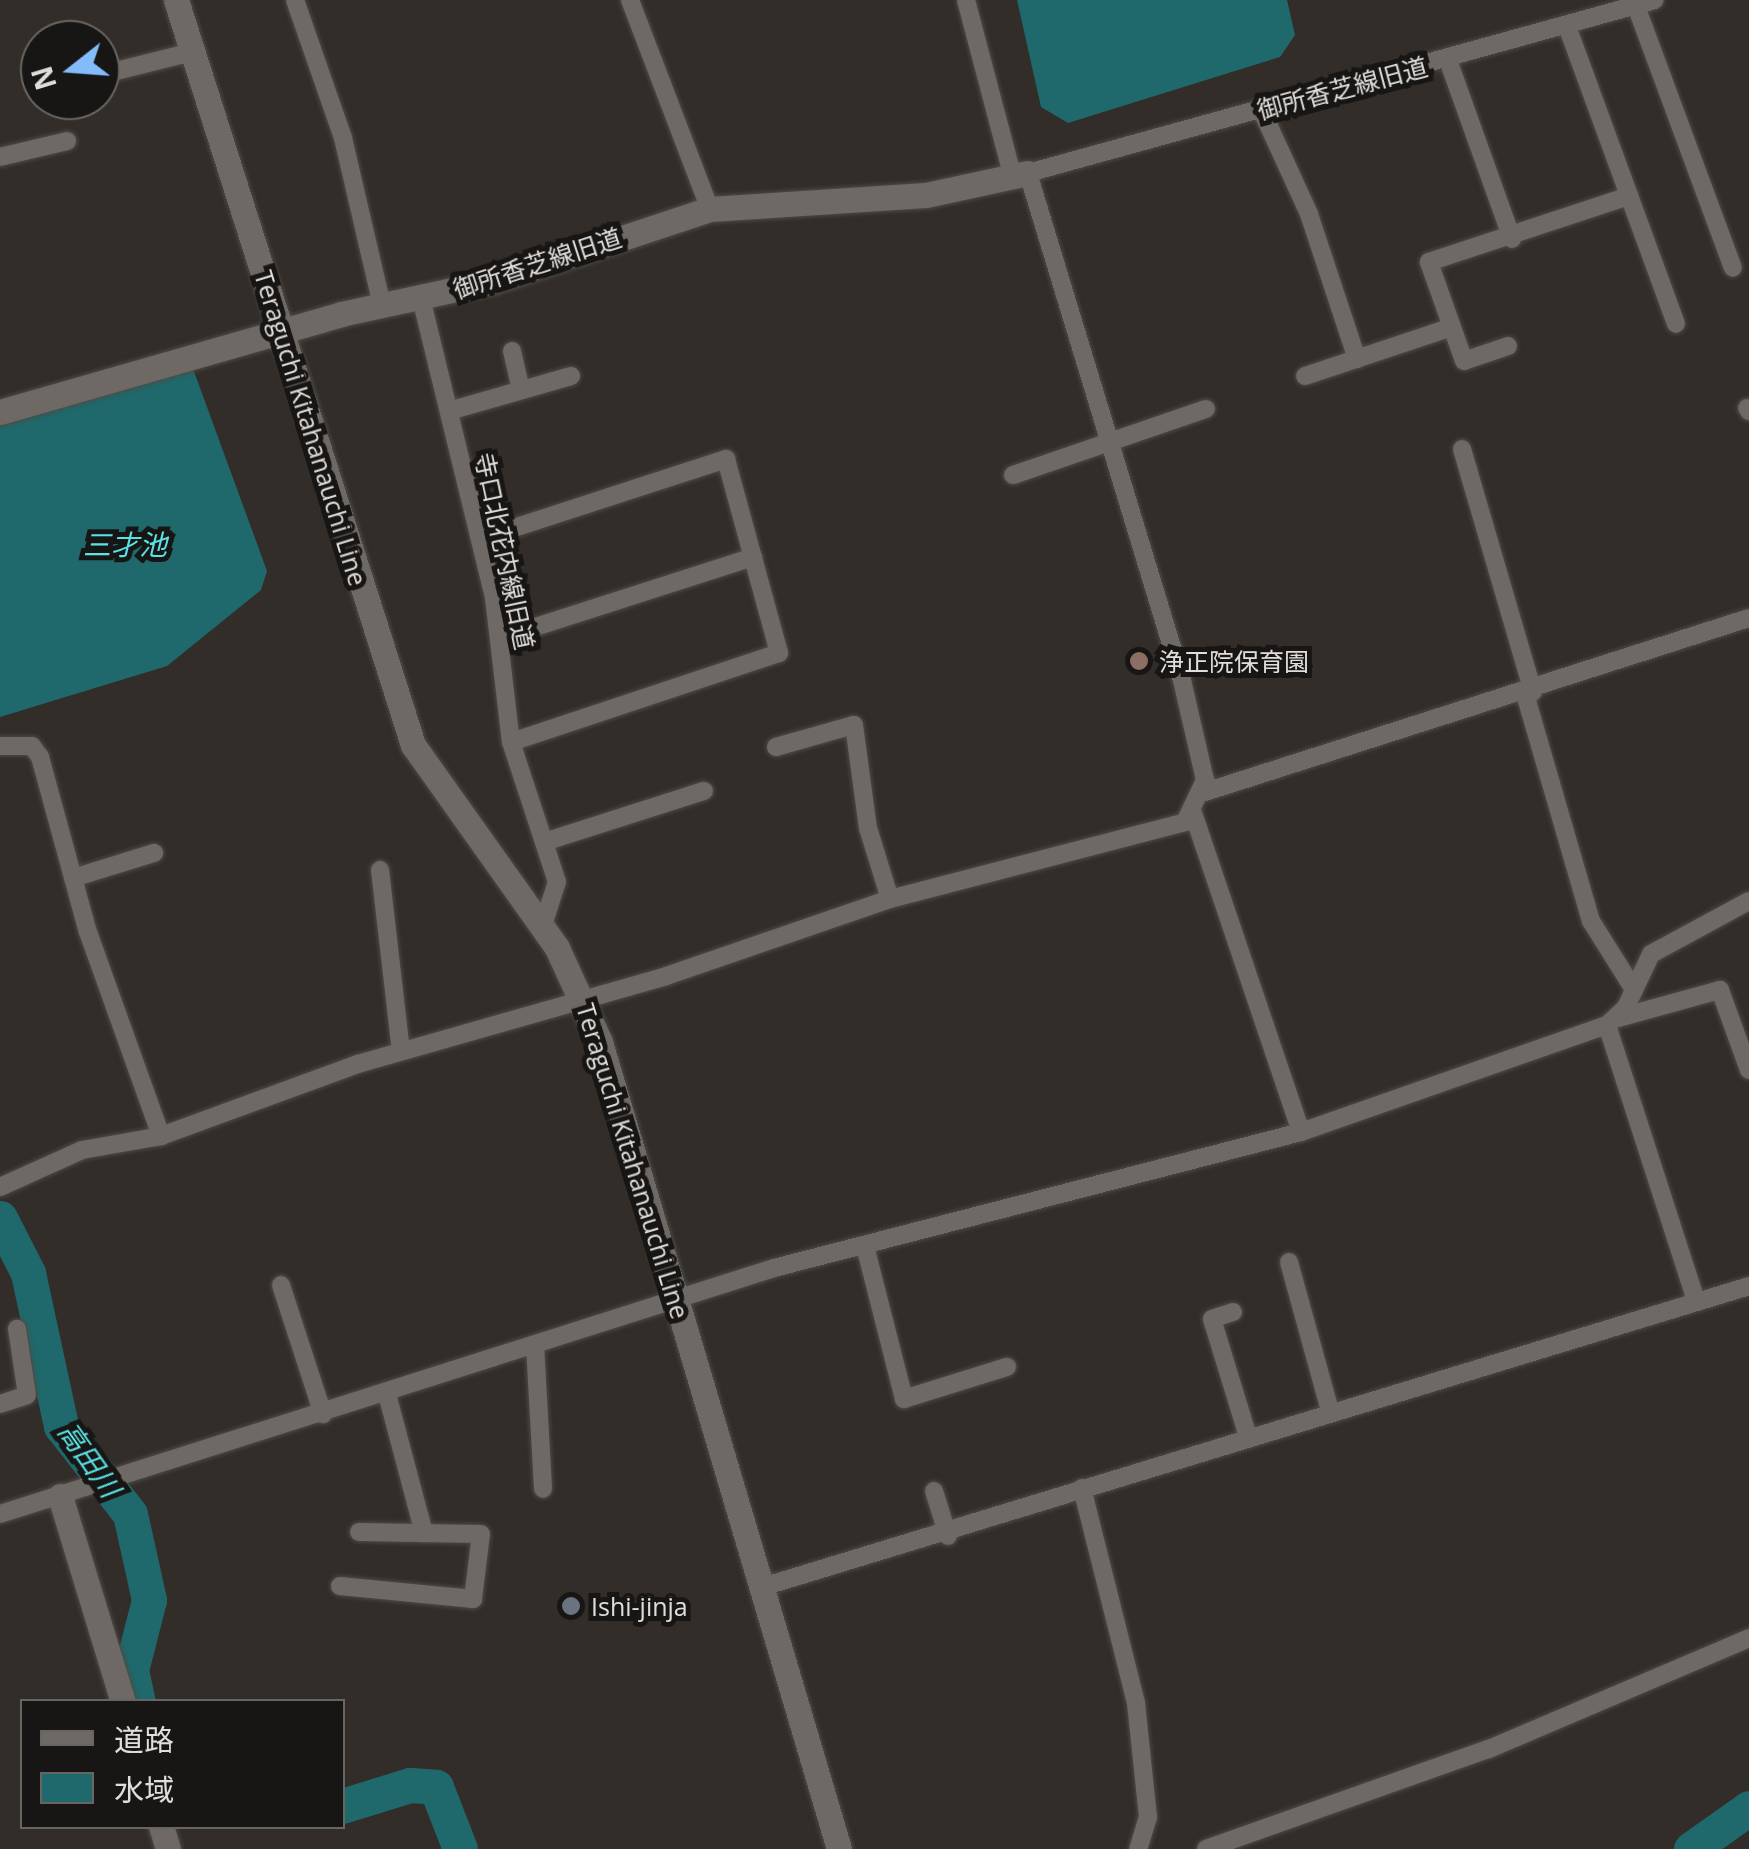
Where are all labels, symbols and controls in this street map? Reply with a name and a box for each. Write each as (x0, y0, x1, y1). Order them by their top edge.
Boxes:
north arrow (20, 20, 120, 120)
street label: 御所香芝線旧道 (1254, 51, 1430, 125)
text: N (22, 62, 65, 95)
street label: 御所香芝線旧道 (449, 222, 625, 304)
street label: Teraguchi Kitahanauchi Line (249, 267, 373, 589)
street label: 寺口北花内線旧道 (470, 450, 540, 652)
water label: 三才池 (83, 527, 167, 561)
place label: 浄正院保育園 (1159, 646, 1309, 676)
marker: 浄正院保育園 (1128, 650, 1150, 672)
street label: Teraguchi Kitahanauchi Line (571, 1000, 695, 1322)
water label: 高田川 (52, 1415, 128, 1503)
place label: Ishi-jinja (591, 1591, 688, 1621)
marker: Ishi-jinja (560, 1595, 582, 1617)
legend (20, 1699, 345, 1829)
text: 道路 (114, 1719, 174, 1760)
text: 水域 (114, 1769, 174, 1810)

